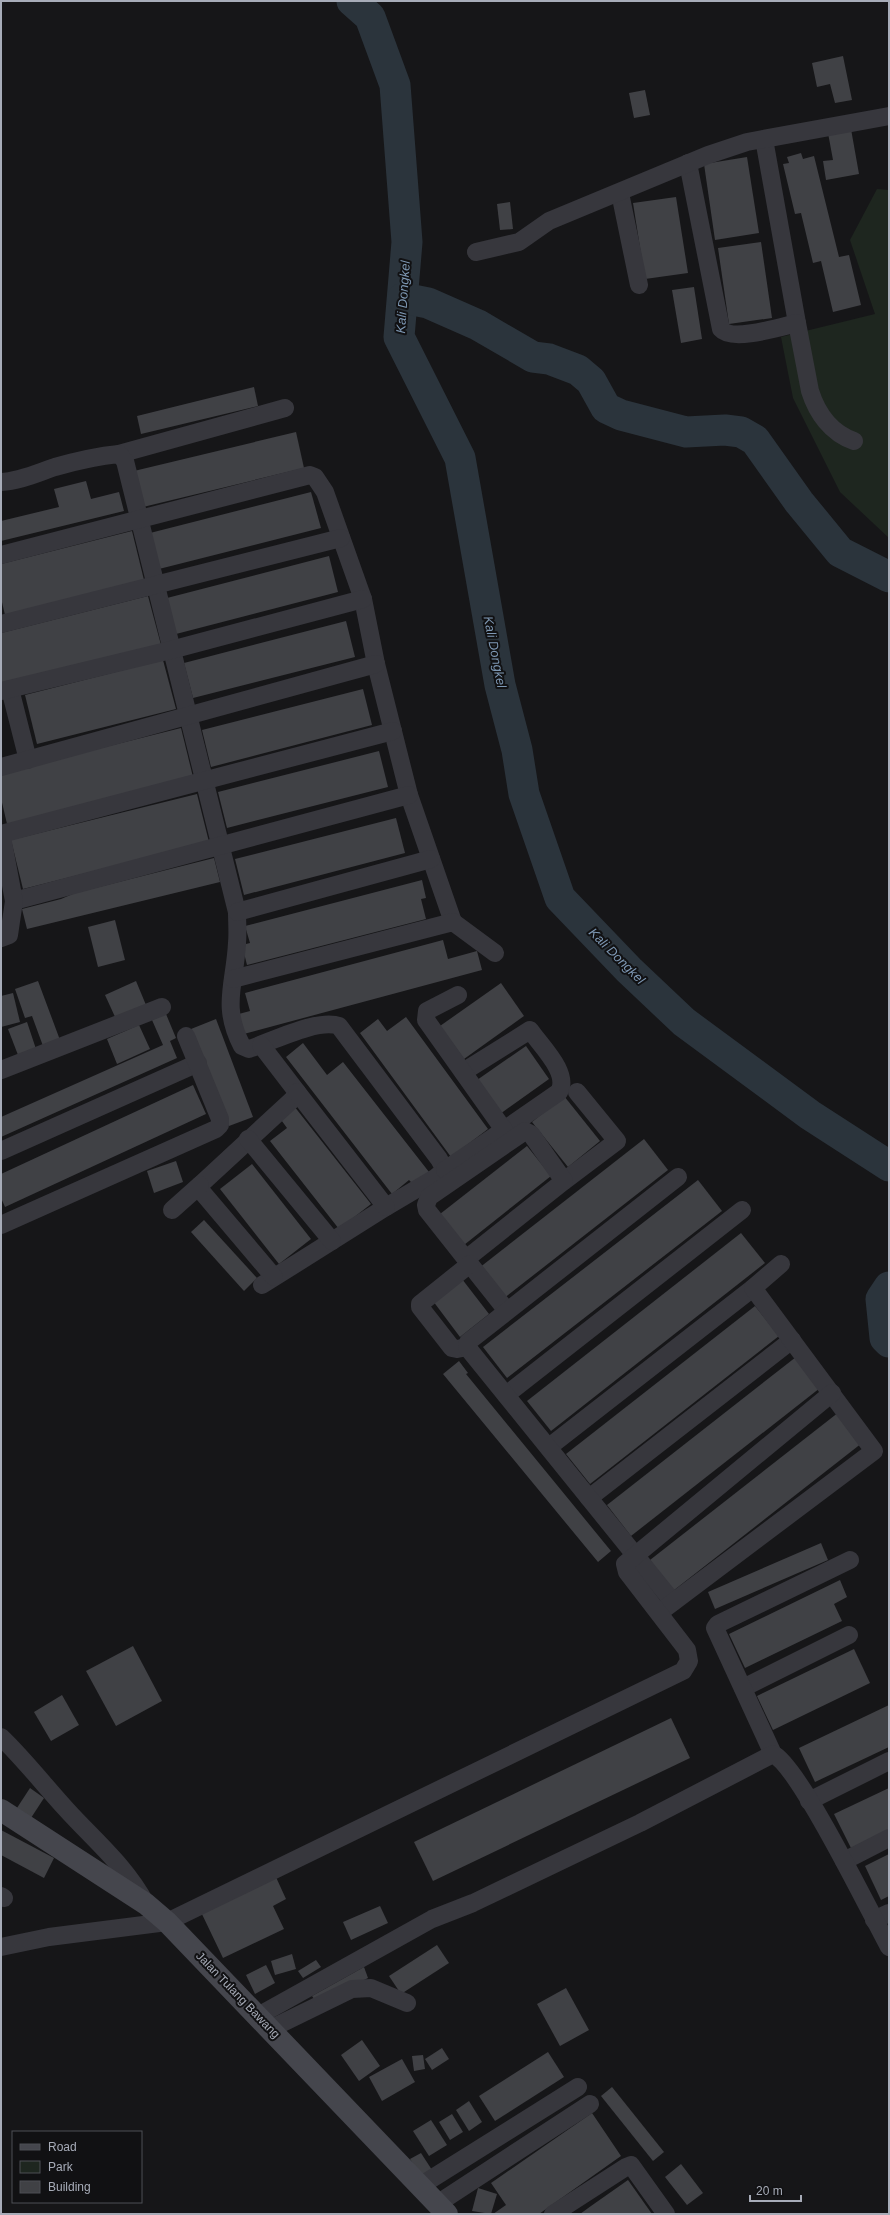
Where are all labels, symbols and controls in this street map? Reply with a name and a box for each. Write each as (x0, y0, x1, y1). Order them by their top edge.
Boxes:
water label: Kali Dongkel (393, 259, 413, 334)
water label: Kali Dongkel (481, 615, 510, 690)
water label: Kali Dongkel (586, 925, 649, 988)
street label: Jalan Tulang Bawang (193, 1949, 283, 2041)
legend (12, 2131, 142, 2203)
text: Road (48, 2140, 77, 2154)
text: Park (48, 2160, 74, 2174)
scale bar (750, 2177, 801, 2203)
text: Building (48, 2180, 91, 2194)
text: 20 m (756, 2184, 783, 2198)

